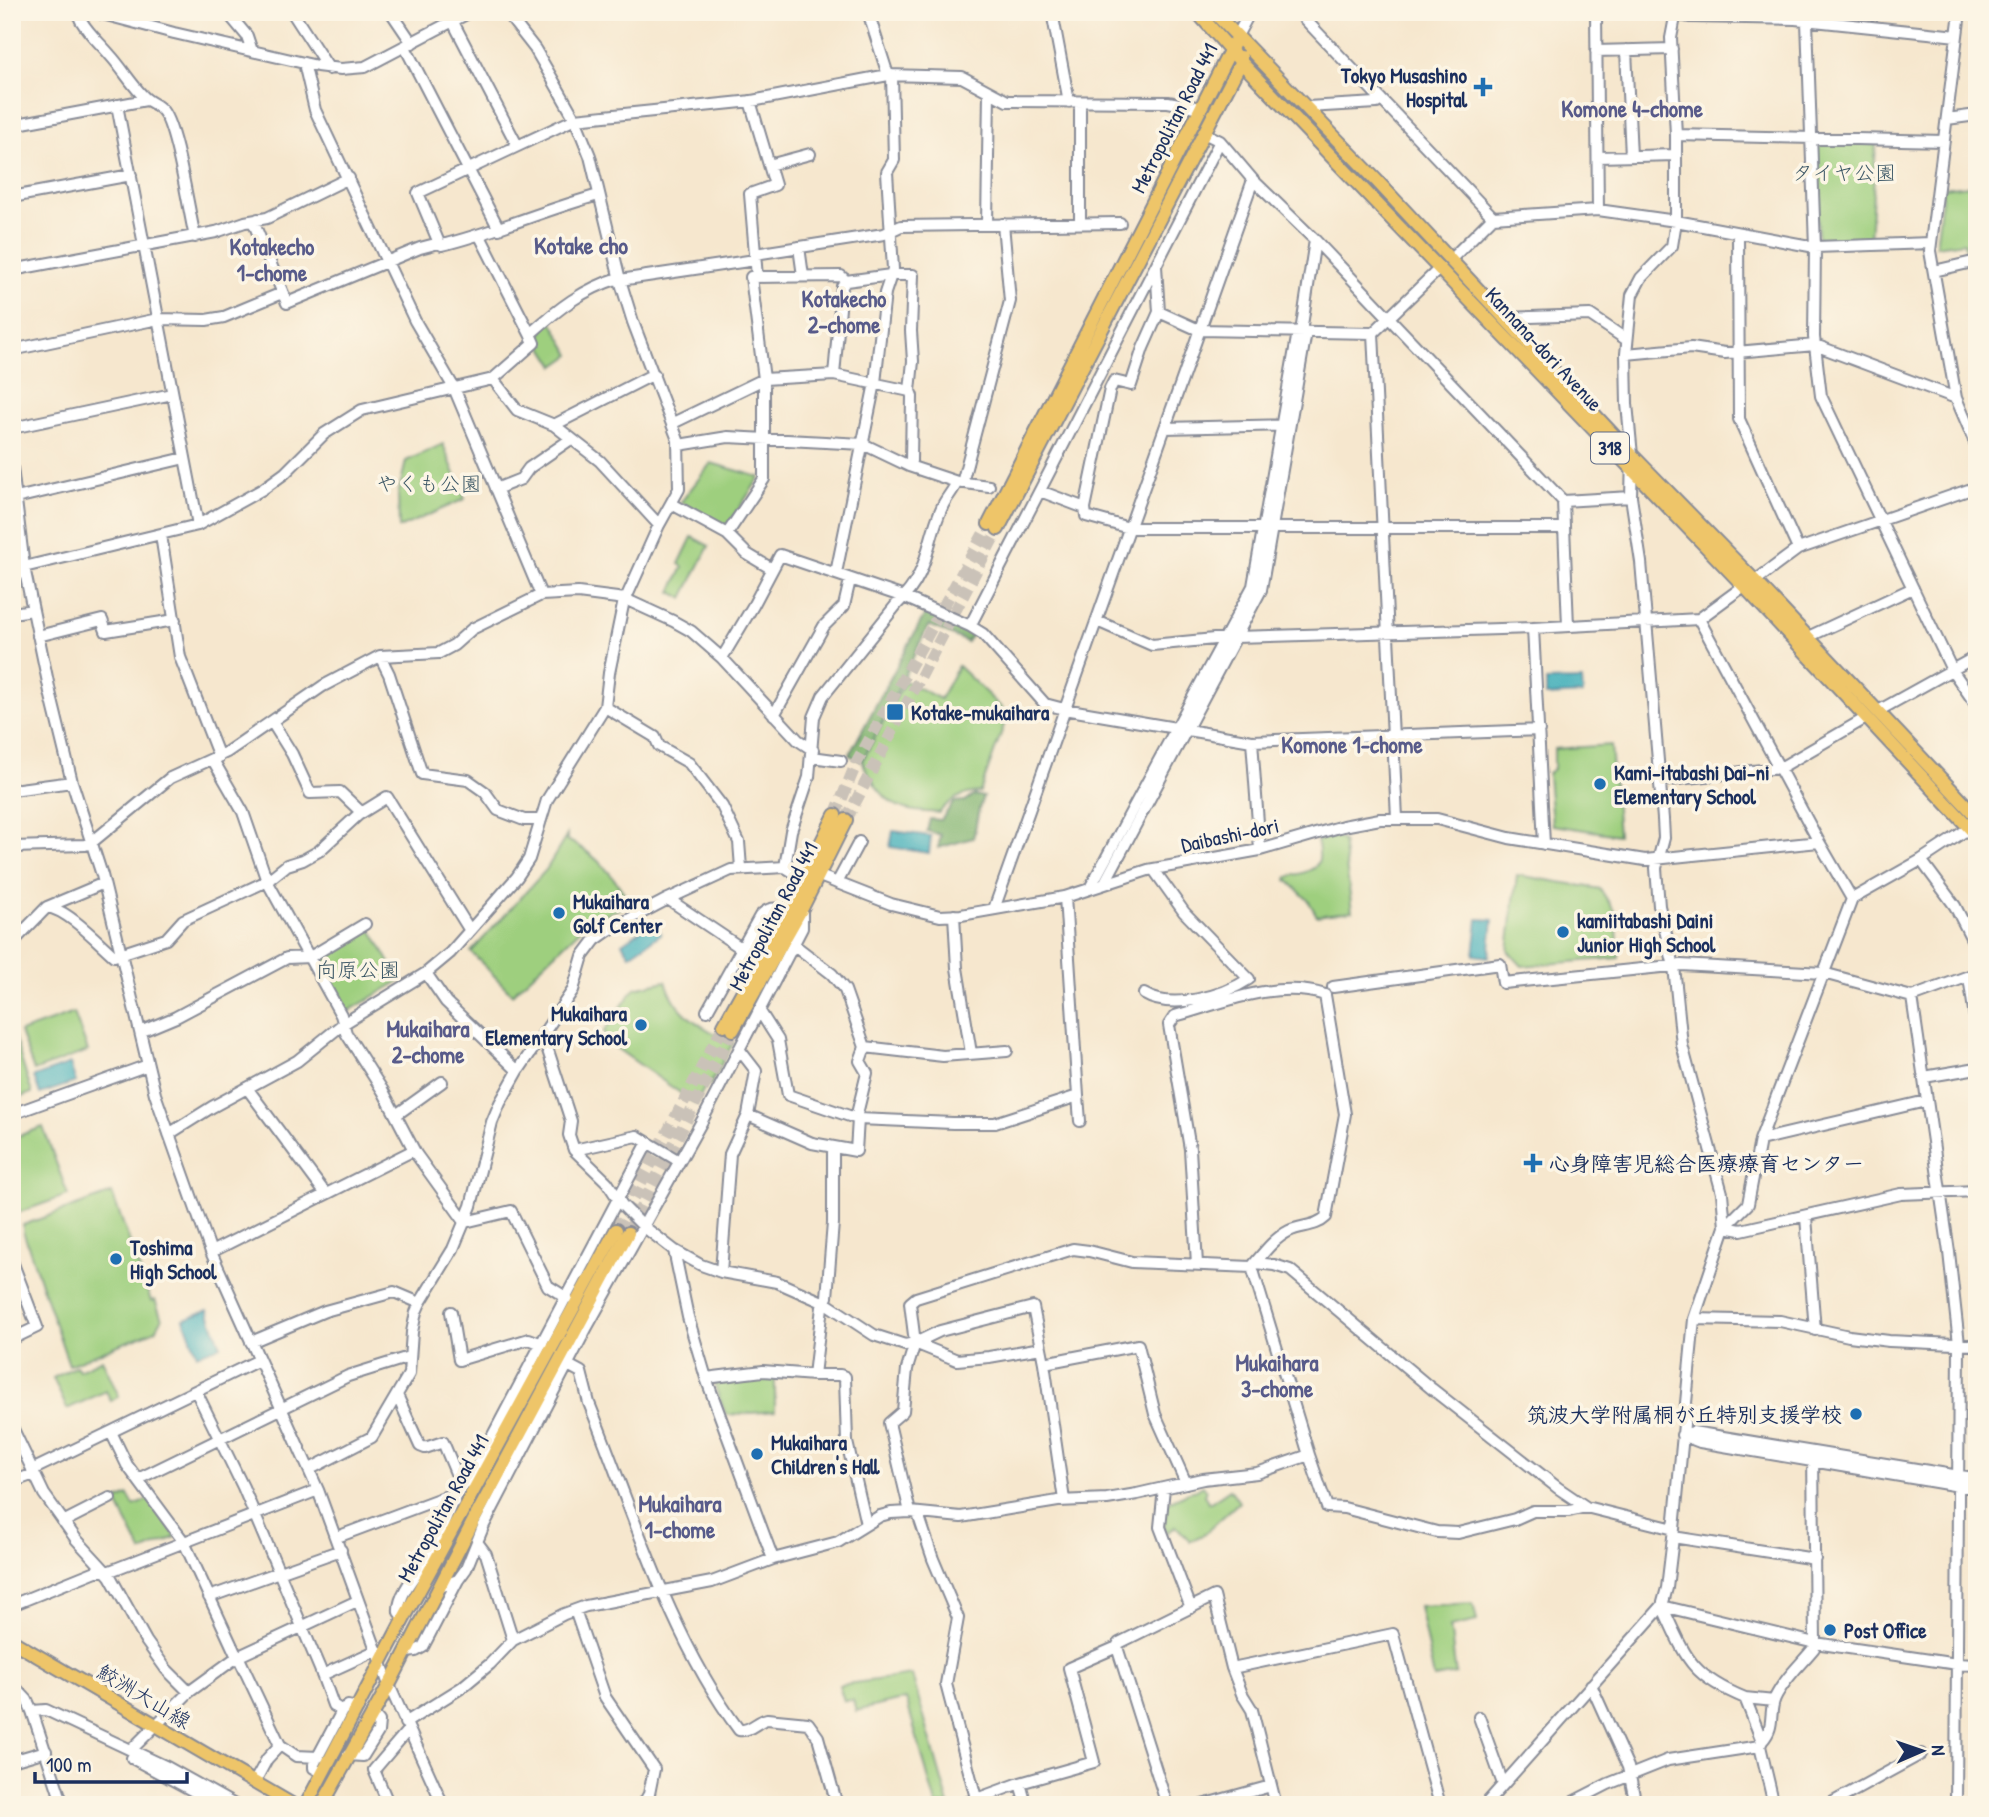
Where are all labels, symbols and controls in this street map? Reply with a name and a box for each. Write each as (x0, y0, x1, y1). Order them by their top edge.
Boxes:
street label: Metropolitan Road 441 (1124, 38, 1224, 198)
place label: Tokyo Musashino Hospital (1340, 61, 1468, 115)
marker: Tokyo Musashino Hospital (1473, 77, 1493, 97)
district label: Komone 4-chome (1561, 93, 1704, 124)
park label: タイヤ公園 (1792, 158, 1896, 187)
district label: Kotake cho (534, 229, 628, 261)
district label: Kotakecho 1-chome (230, 231, 315, 288)
street label: Kannana-dori Avenue (1479, 281, 1609, 417)
district label: Kotakecho 2-chome (802, 283, 887, 340)
road number: 318 (1591, 432, 1629, 463)
park label: やくも公園 (377, 469, 482, 498)
place label: Kotake-mukaihara (911, 698, 1050, 727)
marker: Kotake-mukaihara (885, 702, 905, 722)
district label: Komone 1-chome (1281, 729, 1424, 760)
place label: Kami-itabashi Dai-ni Elementary School (1614, 758, 1770, 812)
marker: Kami-itabashi Dai-ni Elementary School (1592, 776, 1608, 792)
street label: Daibashi-dori (1178, 810, 1282, 860)
street label: Metropolitan Road 441 (722, 836, 824, 996)
place label: Mukaihara Golf Center (573, 887, 663, 940)
marker: Mukaihara Golf Center (551, 905, 567, 921)
place label: kamiitabashi Daini Junior High School (1577, 906, 1716, 960)
marker: kamiitabashi Daini Junior High School (1555, 924, 1571, 940)
park label: 向原公園 (316, 955, 400, 984)
place label: Mukaihara Elementary School (485, 999, 628, 1053)
district label: Mukaihara 2-chome (386, 1013, 470, 1070)
marker: Mukaihara Elementary School (633, 1017, 649, 1033)
place label: 心身障害児総合医療療育センター (1549, 1149, 1864, 1178)
marker: 心身障害児総合医療療育センター (1523, 1153, 1543, 1173)
place label: Toshima High School (129, 1233, 217, 1287)
marker: Toshima High School (108, 1251, 124, 1267)
district label: Mukaihara 3-chome (1235, 1347, 1319, 1404)
place label: 筑波大学附属桐が丘特別支援学校 (1527, 1400, 1842, 1429)
marker: 筑波大学附属桐が丘特別支援学校 (1848, 1406, 1864, 1422)
place label: Mukaihara Children's Hall (771, 1428, 880, 1481)
street label: Metropolitan Road 441 (390, 1429, 496, 1587)
marker: Mukaihara Children's Hall (749, 1446, 765, 1462)
district label: Mukaihara 1-chome (638, 1488, 722, 1545)
place label: Post Office (1844, 1616, 1927, 1645)
marker: Post Office (1822, 1622, 1838, 1638)
street label: 鮫洲大山線 (92, 1657, 196, 1735)
north arrow (1888, 1716, 1958, 1786)
scale bar (35, 1740, 187, 1784)
text: N (1926, 1745, 1952, 1756)
text: 100 m (46, 1750, 92, 1779)

